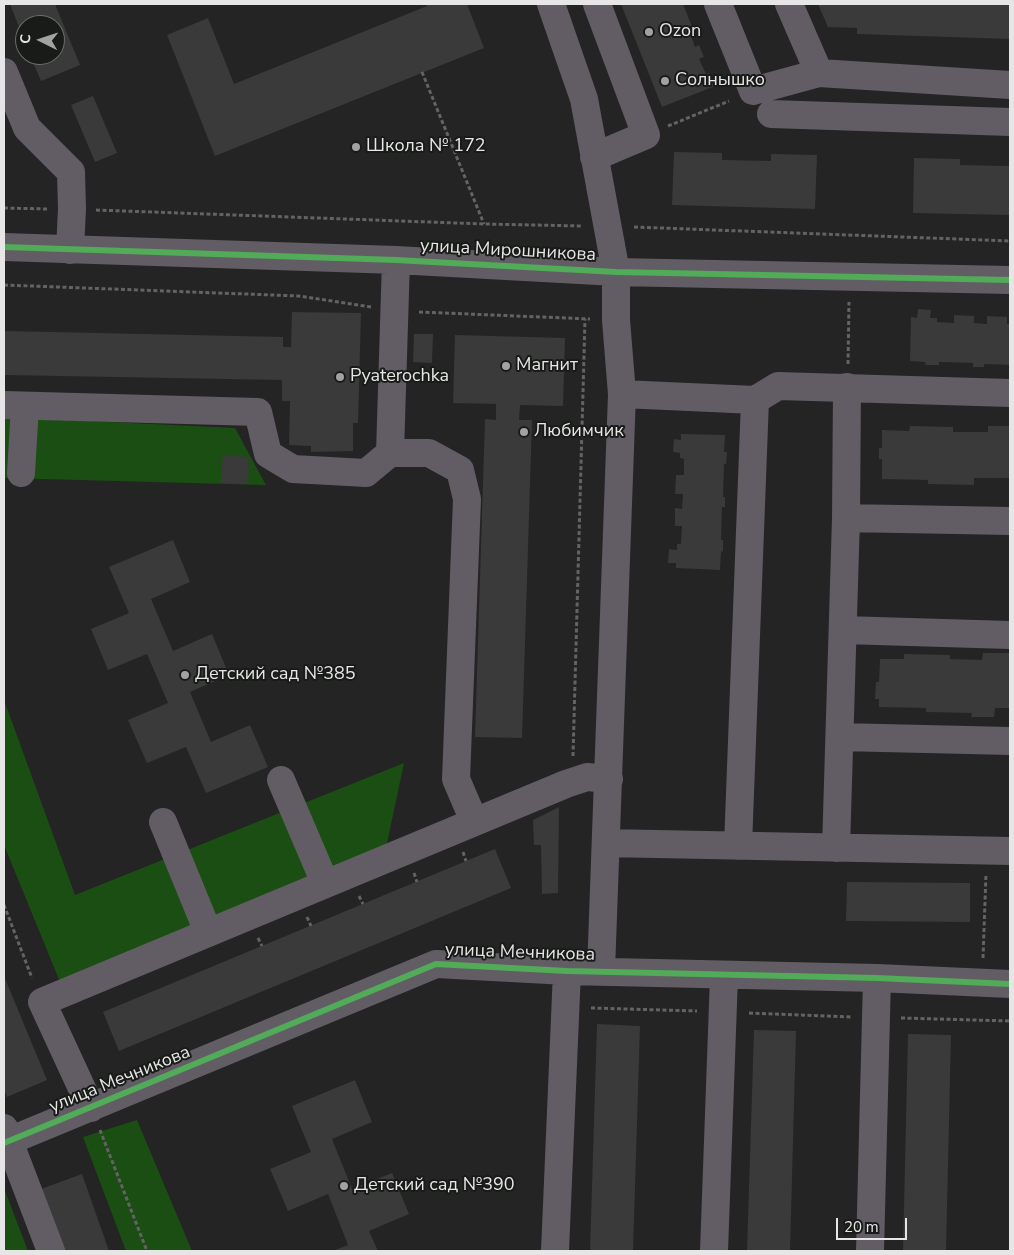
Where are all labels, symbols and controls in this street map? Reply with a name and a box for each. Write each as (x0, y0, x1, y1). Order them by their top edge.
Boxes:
north arrow (15, 15, 65, 65)
place label: Ozon (659, 21, 701, 43)
marker: Ozon (643, 26, 655, 38)
text: С (16, 34, 35, 44)
place label: Солнышко (675, 70, 765, 92)
marker: Солнышко (659, 75, 671, 87)
place label: Школа № 172 (366, 136, 486, 158)
marker: Школа № 172 (350, 141, 362, 153)
street label: улица Мирошникова (419, 236, 597, 266)
place label: Магнит (516, 355, 578, 377)
marker: Магнит (500, 360, 512, 372)
place label: Pyaterochka (350, 366, 449, 388)
marker: Pyaterochka (334, 371, 346, 383)
place label: Любимчик (534, 421, 624, 443)
marker: Любимчик (518, 426, 530, 438)
place label: Детский сад №385 (195, 664, 356, 686)
marker: Детский сад №385 (179, 669, 191, 681)
street label: улица Мечникова (445, 940, 595, 966)
street label: улица Мечникова (46, 1042, 194, 1118)
place label: Детский сад №390 (354, 1175, 515, 1197)
marker: Детский сад №390 (338, 1180, 350, 1192)
scale bar (839, 1208, 910, 1240)
text: 20 m (844, 1217, 879, 1237)

